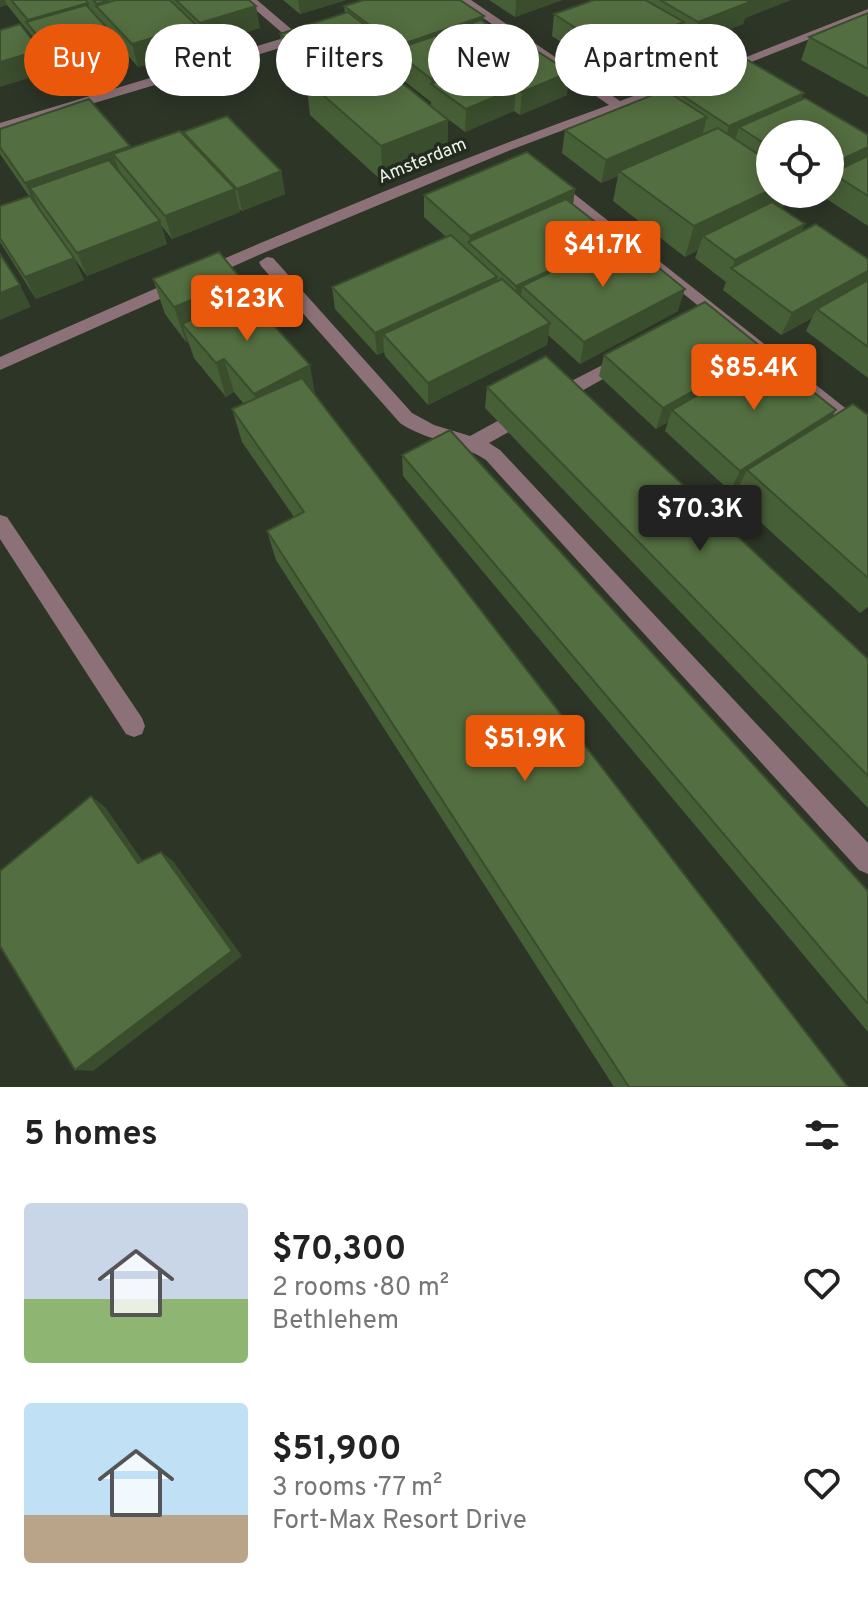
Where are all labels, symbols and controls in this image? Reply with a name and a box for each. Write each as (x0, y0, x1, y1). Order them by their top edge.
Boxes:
chip: Buy (24, 24, 129, 96)
chip: Rent (145, 24, 260, 96)
chip: Filters (276, 24, 412, 96)
chip: New (428, 24, 539, 96)
chip: Apartment (555, 24, 747, 96)
map controls (756, 120, 844, 208)
button: locate (756, 120, 844, 208)
street label: Amsterdam (375, 133, 470, 190)
pin: $41.7K (538, 221, 668, 289)
text: $41.7K (563, 230, 643, 263)
pin: $123K (191, 275, 303, 343)
text: $123K (209, 284, 285, 317)
pin: $85.4K (689, 344, 819, 412)
text: $85.4K (709, 353, 799, 386)
pin: $70.3K (635, 485, 765, 553)
text: $70.3K (657, 494, 744, 527)
pin: $51.9K (460, 715, 590, 783)
text: $51.9K (484, 724, 566, 757)
icon: filters (800, 1113, 844, 1157)
text: 5 homes (24, 1114, 158, 1157)
text: $70,300 (272, 1229, 406, 1272)
icon: home (88, 1235, 184, 1331)
icon: heart (800, 1261, 844, 1305)
text: 2 rooms · 80 m² (272, 1272, 449, 1305)
text: Bethlehem (272, 1305, 399, 1338)
text: $51,900 (272, 1429, 402, 1472)
icon: home (88, 1435, 184, 1531)
icon: heart (800, 1461, 844, 1505)
text: 3 rooms · 77 m² (272, 1472, 442, 1505)
text: Fort-Max Resort Drive (272, 1505, 527, 1538)

